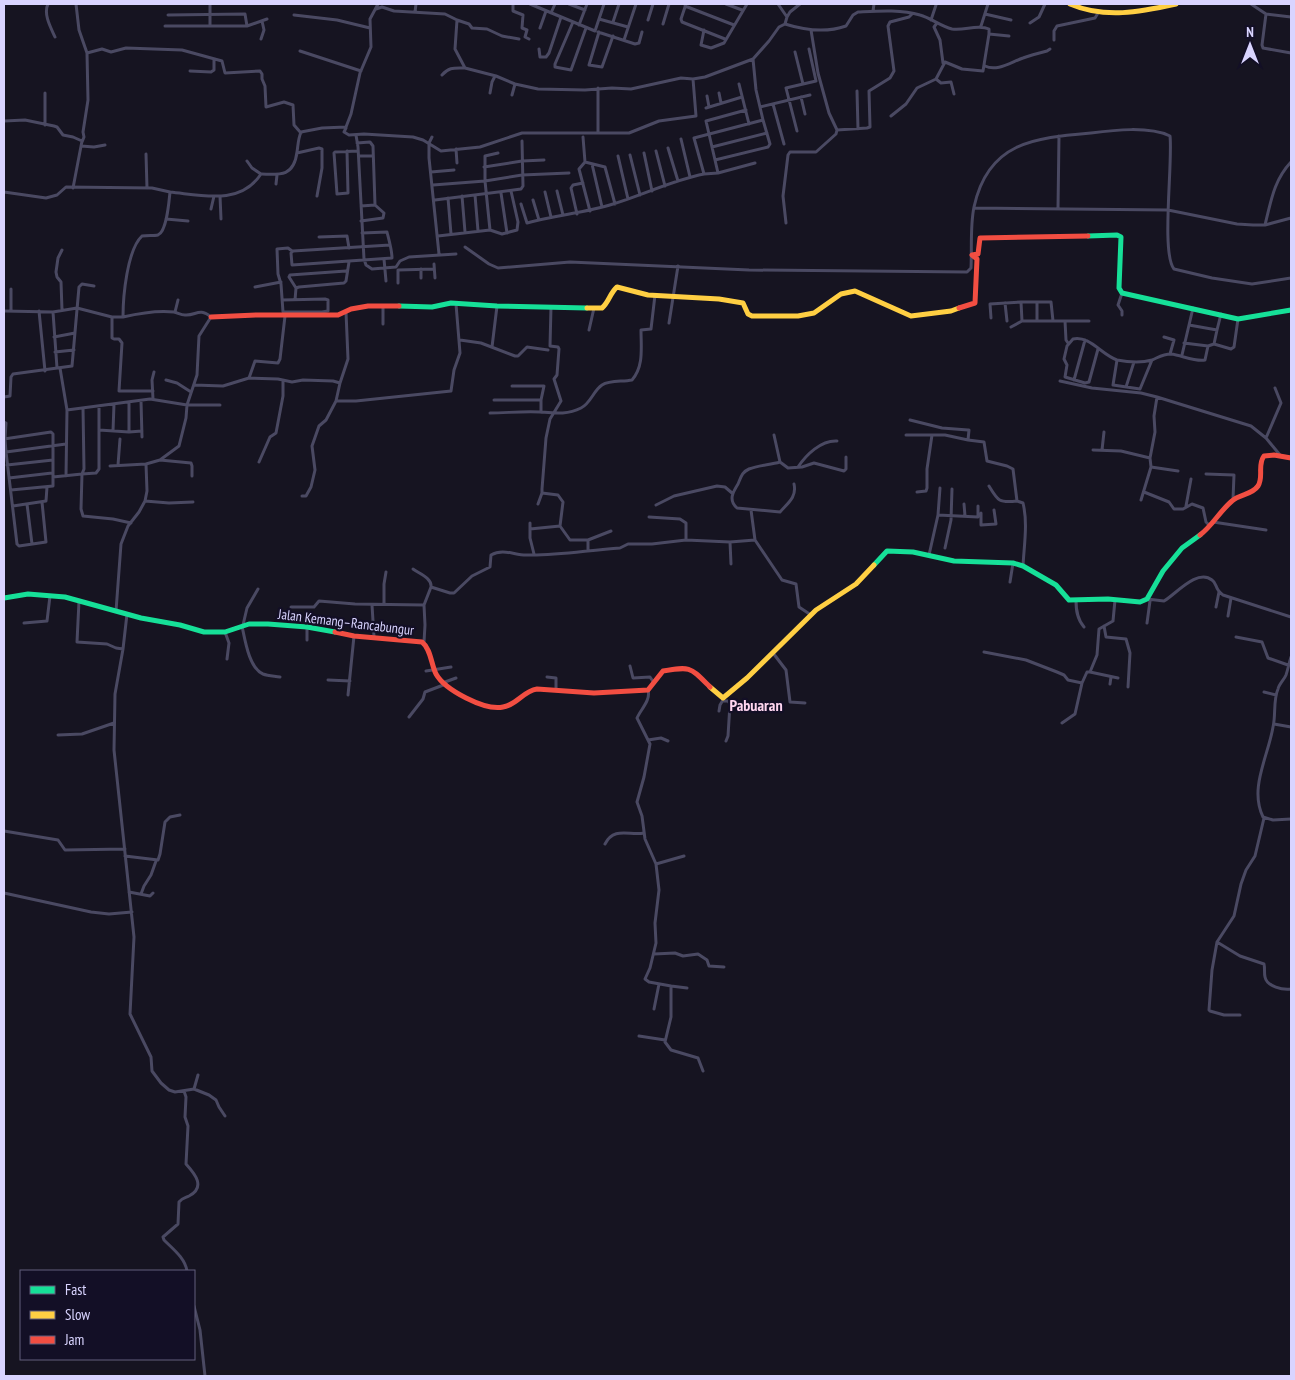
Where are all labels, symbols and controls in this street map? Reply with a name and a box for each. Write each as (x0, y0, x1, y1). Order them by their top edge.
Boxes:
north arrow (1225, 20, 1275, 70)
text: N (1246, 23, 1254, 41)
street label: Jalan Kemang–Rancabungur (276, 605, 415, 639)
district label: Pabuaran (729, 695, 783, 715)
legend (20, 1270, 195, 1360)
text: Fast (65, 1280, 86, 1299)
text: Slow (65, 1305, 90, 1324)
text: Jam (64, 1330, 84, 1349)

